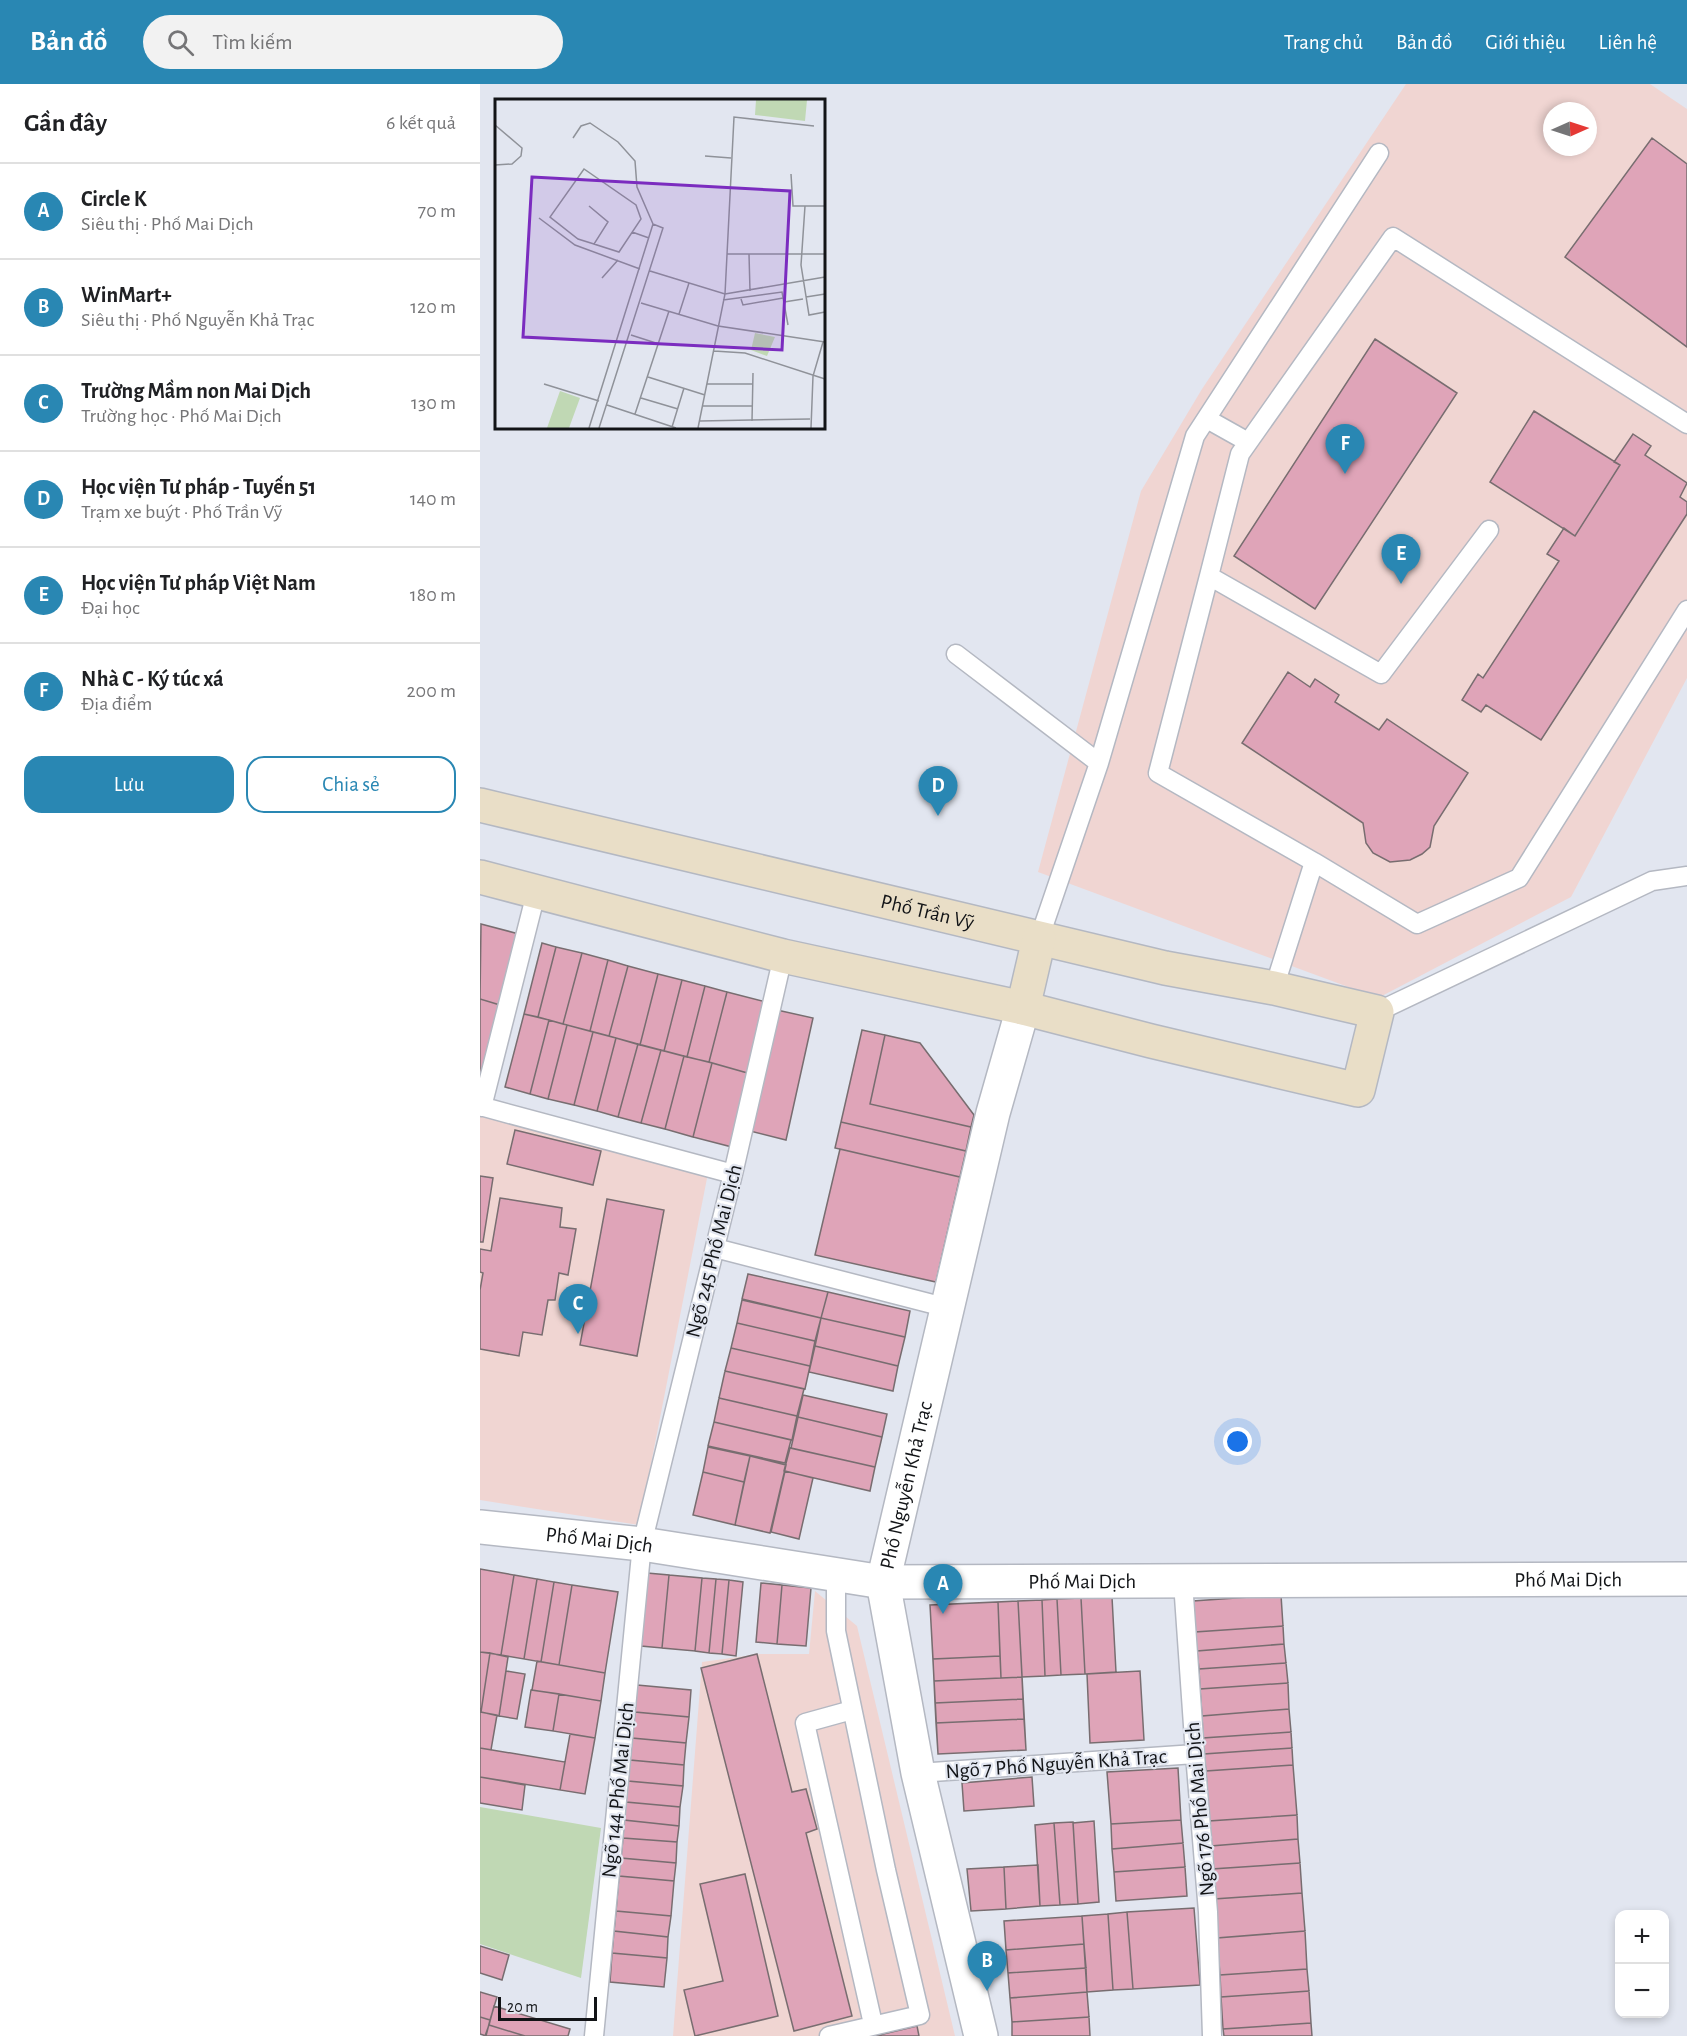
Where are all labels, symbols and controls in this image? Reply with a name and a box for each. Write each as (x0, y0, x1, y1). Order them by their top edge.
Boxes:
search box (143, 15, 563, 69)
icon: search (164, 26, 197, 59)
text: Bản đồ (30, 28, 107, 56)
text: Tìm kiếm (212, 31, 293, 53)
text: Trang chủ (1284, 32, 1363, 53)
text: Bản đồ (1396, 32, 1452, 53)
text: Giới thiệu (1485, 32, 1566, 53)
text: Liên hệ (1599, 32, 1657, 53)
inset map (495, 99, 825, 429)
north arrow (1543, 102, 1597, 156)
text: Gần đây (24, 110, 107, 136)
text: 6 kết quả (386, 113, 456, 133)
text: Circle K (81, 188, 147, 210)
text: A (38, 201, 50, 221)
text: 70 m (418, 201, 456, 221)
text: Siêu thị · Phố Mai Dịch (81, 214, 254, 234)
text: WinMart+ (81, 284, 172, 306)
text: B (38, 297, 49, 317)
text: 120 m (410, 297, 456, 317)
text: Siêu thị · Phố Nguyễn Khả Trạc (81, 310, 314, 330)
text: Trường Mầm non Mai Dịch (81, 380, 311, 402)
text: C (38, 393, 49, 413)
text: 130 m (411, 393, 456, 413)
text: Trường học · Phố Mai Dịch (81, 406, 282, 426)
pin: F (1326, 424, 1364, 474)
text: Học viện Tư pháp - Tuyến 51 (81, 476, 316, 498)
text: D (37, 489, 50, 509)
text: 140 m (410, 489, 456, 509)
text: Trạm xe buýt · Phố Trần Vỹ (81, 502, 282, 522)
pin: E (1382, 534, 1420, 584)
text: Học viện Tư pháp Việt Nam (81, 572, 316, 594)
text: E (38, 585, 49, 605)
text: 180 m (410, 585, 456, 605)
text: Đại học (81, 598, 140, 618)
text: Nhà C - Ký túc xá (81, 668, 224, 690)
text: F (39, 681, 48, 701)
text: 200 m (406, 681, 456, 701)
text: Địa điểm (81, 694, 152, 714)
button: Lưu (24, 756, 234, 813)
button: Chia sẻ (246, 756, 456, 813)
pin: D (918, 766, 958, 816)
street label: Phố Trần Vỹ (879, 890, 976, 933)
street label: Ngõ 245 Phố Mai Dịch (682, 1162, 746, 1340)
pin: C (558, 1284, 598, 1334)
street label: Phố Nguyễn Khả Trạc (876, 1399, 936, 1571)
your location (1223, 1427, 1252, 1456)
street label: Phố Mai Dịch (545, 1523, 655, 1556)
pin: A (924, 1564, 962, 1614)
street label: Phố Mai Dịch (1514, 1569, 1622, 1590)
street label: Phố Mai Dịch (1028, 1571, 1136, 1592)
street label: Ngõ 144 Phố Mai Dịch (598, 1701, 638, 1879)
street label: Ngõ 176 Phố Mai Dịch (1182, 1721, 1218, 1897)
street label: Ngõ 7 Phố Nguyễn Khả Trạc (945, 1745, 1167, 1782)
map controls (1615, 1910, 1669, 2018)
button: + (1615, 1910, 1669, 1964)
pin: B (968, 1942, 1006, 1991)
button: − (1615, 1964, 1669, 2018)
scale bar (498, 1994, 597, 2022)
text: 20 m (507, 1999, 538, 2015)

